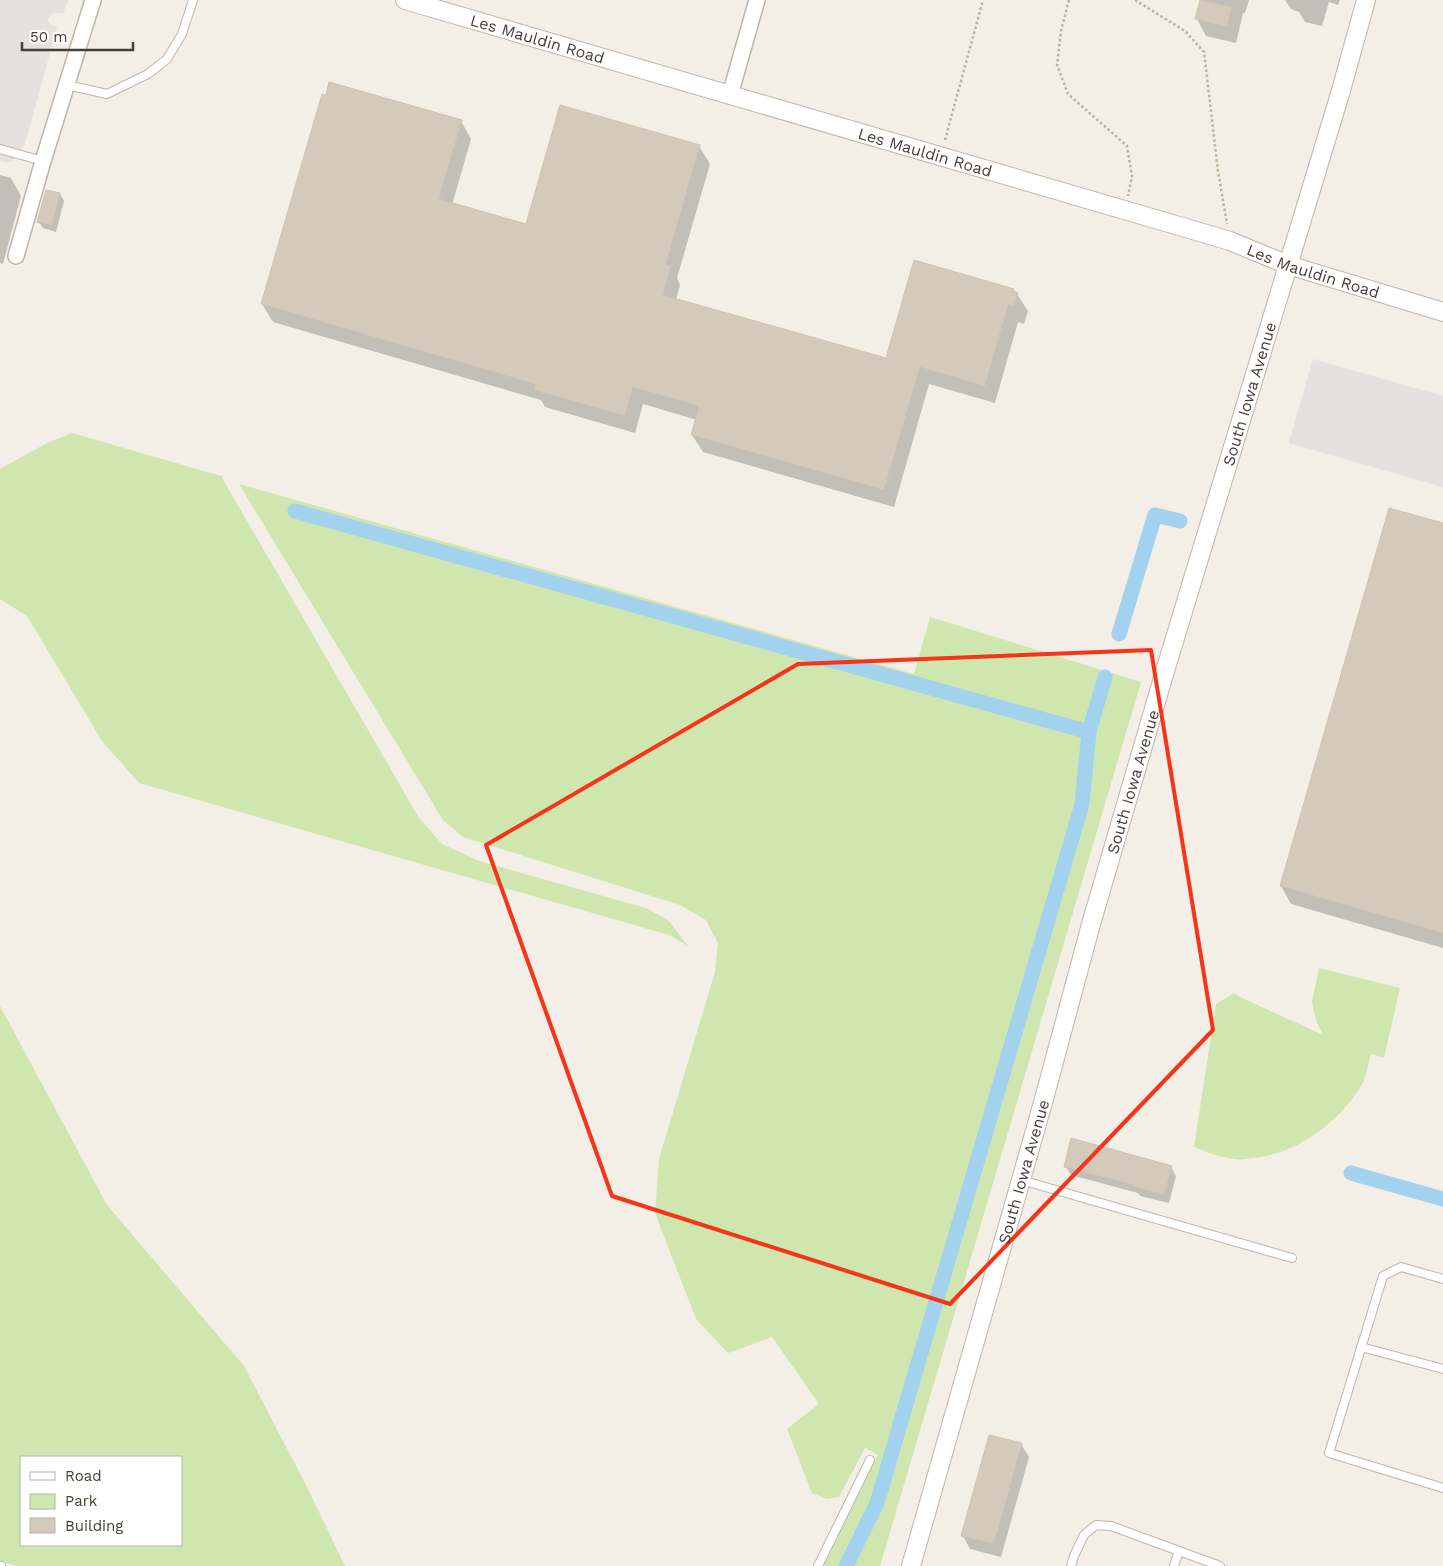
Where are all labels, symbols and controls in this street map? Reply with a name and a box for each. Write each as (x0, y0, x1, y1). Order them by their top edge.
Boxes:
street label: Les Mauldin Road (468, 10, 607, 67)
scale bar (22, 20, 134, 52)
text: 50 m (30, 28, 67, 46)
street label: Les Mauldin Road (856, 123, 995, 180)
street label: Les Mauldin Road (1244, 240, 1382, 302)
street label: South Iowa Avenue (1218, 320, 1280, 468)
street label: South Iowa Avenue (1103, 707, 1163, 856)
street label: South Iowa Avenue (994, 1097, 1053, 1246)
legend (20, 1456, 182, 1546)
text: Road (65, 1467, 102, 1485)
text: Park (65, 1492, 98, 1510)
text: Building (65, 1517, 123, 1535)

